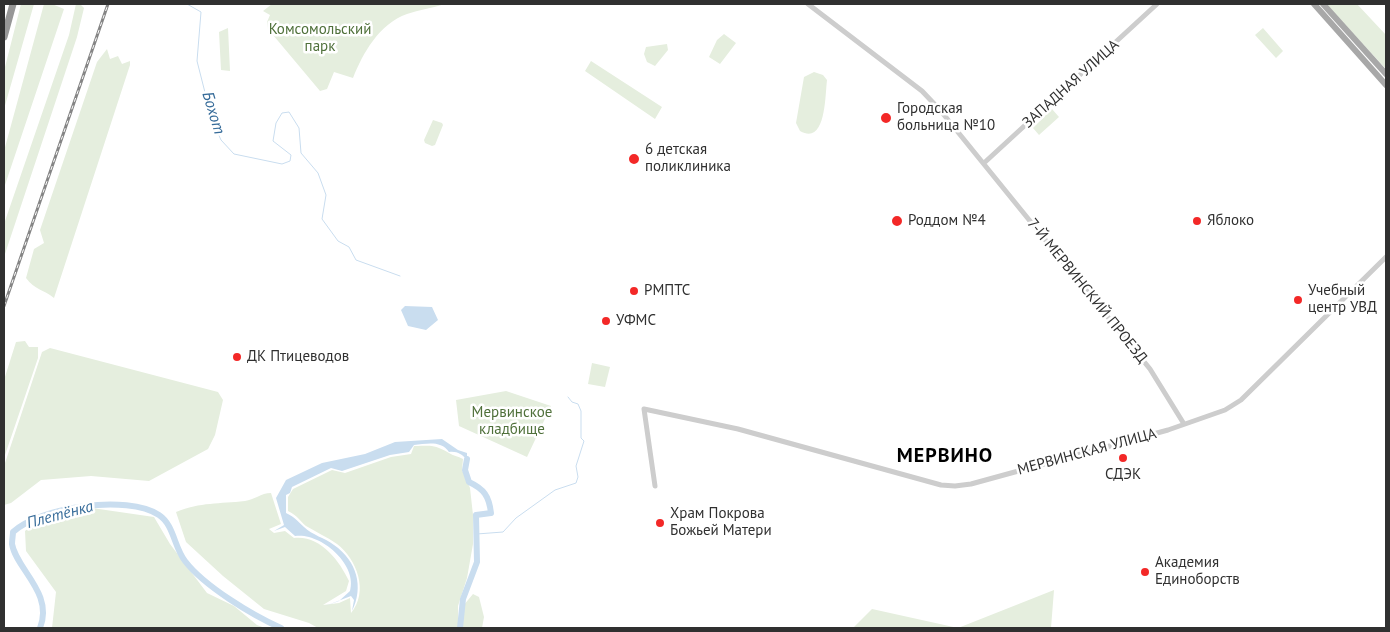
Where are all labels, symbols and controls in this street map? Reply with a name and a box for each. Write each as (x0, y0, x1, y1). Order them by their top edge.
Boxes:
park label: Комсомольский парк (269, 21, 371, 56)
street label: ЗАПАДНАЯ УЛИЦА (1019, 36, 1123, 132)
water label: Бохот (197, 89, 229, 137)
place label: Городская больница №10 (897, 100, 995, 135)
marker: Городская больница №10 (879, 111, 893, 125)
place label: 6 детская поликлиника (645, 141, 731, 176)
marker: 6 детская поликлиника (627, 152, 641, 166)
place label: Роддом №4 (908, 212, 986, 230)
place label: Яблоко (1207, 212, 1254, 230)
marker: Роддом №4 (890, 214, 904, 228)
street label: 7-Й МЕРВИНСКИЙ ПРОЕЗД (1023, 215, 1151, 367)
marker: Яблоко (1191, 215, 1203, 227)
place label: РМПТС (644, 282, 690, 300)
place label: Учебный центр УВД (1308, 282, 1377, 317)
marker: РМПТС (628, 285, 640, 297)
marker: Учебный центр УВД (1292, 294, 1304, 306)
place label: УФМС (616, 312, 656, 330)
marker: УФМС (600, 315, 612, 327)
place label: ДК Птицеводов (247, 348, 349, 366)
marker: ДК Птицеводов (231, 351, 243, 363)
park label: Мервинское кладбище (472, 404, 552, 439)
street label: МЕРВИНСКАЯ УЛИЦА (1016, 425, 1158, 479)
district label: МЕРВИНО (896, 444, 994, 468)
marker: СДЭК (1117, 452, 1129, 464)
place label: СДЭК (1105, 466, 1141, 484)
water label: Плетёнка (25, 497, 95, 533)
place label: Храм Покрова Божьей Матери (670, 505, 772, 540)
marker: Храм Покрова Божьей Матери (654, 517, 666, 529)
place label: Академия Единоборств (1155, 554, 1240, 589)
marker: Академия Единоборств (1139, 566, 1151, 578)

